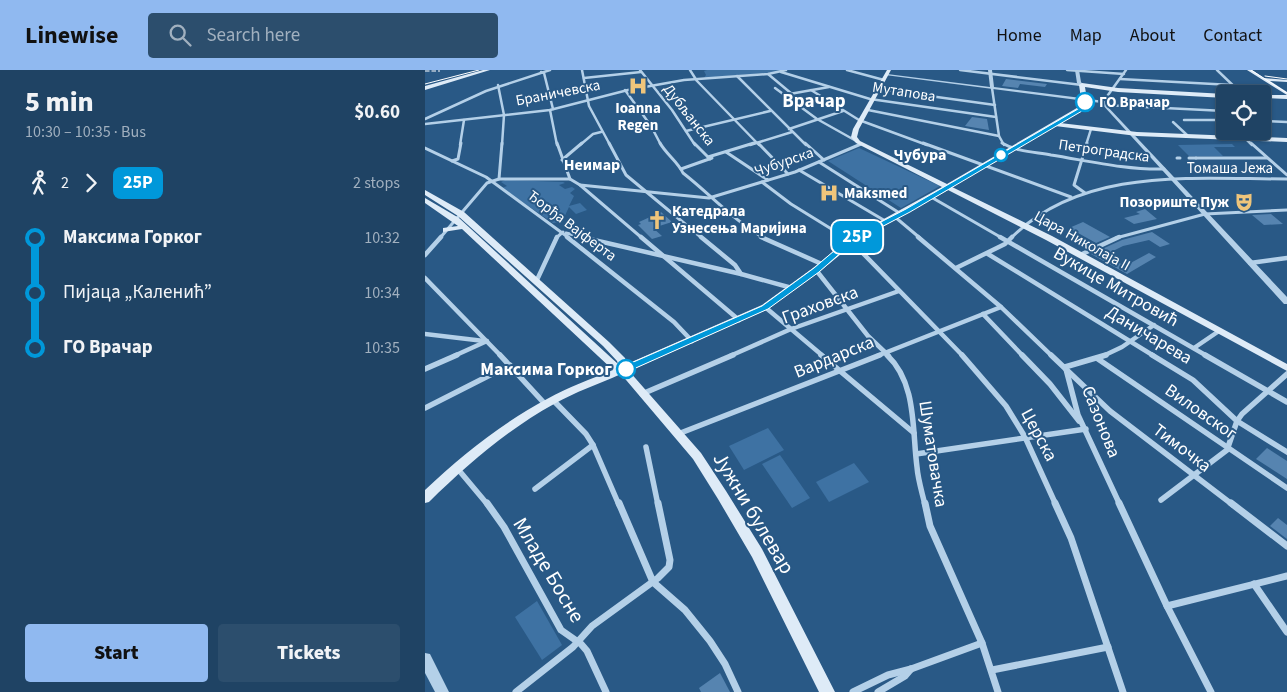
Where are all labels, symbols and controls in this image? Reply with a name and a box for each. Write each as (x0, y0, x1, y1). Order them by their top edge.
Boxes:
search box (148, 13, 498, 58)
text: Linewise (25, 18, 118, 53)
icon: search (166, 21, 194, 49)
text: Search here (206, 22, 300, 49)
text: Home (996, 23, 1042, 48)
text: Map (1070, 23, 1102, 48)
text: About (1130, 23, 1175, 48)
text: Contact (1203, 23, 1262, 48)
street label: Браничевска (514, 75, 602, 111)
hospital icon: Ioanna Regen (627, 75, 649, 97)
street label: Мутапова (871, 77, 937, 107)
street label: Дубљанска (658, 80, 720, 150)
text: 5 min (25, 82, 94, 122)
map controls (1216, 85, 1271, 140)
button: locate (1216, 85, 1271, 140)
district label: Врачар (782, 88, 846, 115)
marker: ГО Врачар (1075, 92, 1095, 112)
place label: ГО Врачар (1099, 92, 1170, 113)
place label: Ioanna Regen (615, 98, 661, 136)
text: $0.60 (354, 99, 400, 126)
text: 10:30 – 10:35 · Bus (25, 121, 146, 143)
street label: Петроградска (1057, 134, 1151, 168)
street label: Чубурска (752, 142, 816, 182)
district label: Чубура (894, 144, 946, 166)
unlabelled marker (994, 148, 1008, 162)
district label: Неимар (564, 154, 620, 176)
street label: Томаша Јежа (1187, 158, 1273, 179)
icon: walk (25, 169, 53, 197)
icon: forward (77, 169, 105, 197)
text: 25P (123, 170, 153, 195)
text: 2 (61, 172, 69, 194)
text: 2 stops (353, 172, 400, 194)
hospital icon: Maksmed (818, 182, 840, 204)
place label: Maksmed (844, 183, 907, 204)
street label: Ђорђа Вајферта (523, 186, 621, 266)
theatre icon: Позориште Пуж (1233, 191, 1255, 213)
place label: Позориште Пуж (1120, 192, 1230, 213)
place label: Катедрала Узнесења Маријина (672, 201, 807, 239)
street label: Цара Николаја II (1030, 206, 1134, 276)
church icon: Катедрала Узнесења Маријина (646, 209, 668, 231)
line badge: 25P (828, 221, 886, 253)
text: Максима Горког (63, 224, 202, 251)
text: 25P (842, 224, 872, 249)
text: 10:32 (364, 227, 400, 249)
street label: Вукице Митровић (1049, 241, 1183, 333)
text: Пијаца „Каленић” (63, 279, 212, 306)
street label: Граховска (778, 280, 862, 330)
text: 10:34 (364, 282, 400, 304)
street label: Даничарева (1101, 299, 1197, 371)
street label: Вардарска (790, 330, 878, 384)
text: ГО Врачар (63, 334, 153, 361)
text: 10:35 (364, 337, 400, 359)
place label: Максима Горког (480, 357, 612, 382)
marker: Максима Горког (616, 359, 636, 379)
street label: Виловског (1160, 378, 1242, 446)
street label: Сазонова (1075, 382, 1127, 462)
street label: Шуматовачка (912, 399, 954, 509)
street label: Церска (1015, 404, 1063, 466)
street label: Тимочка (1148, 418, 1216, 478)
street label: Јужни булевар (706, 446, 802, 580)
street label: Младе Босне (506, 512, 592, 628)
button: Start (25, 624, 208, 682)
button: Tickets (218, 624, 400, 682)

